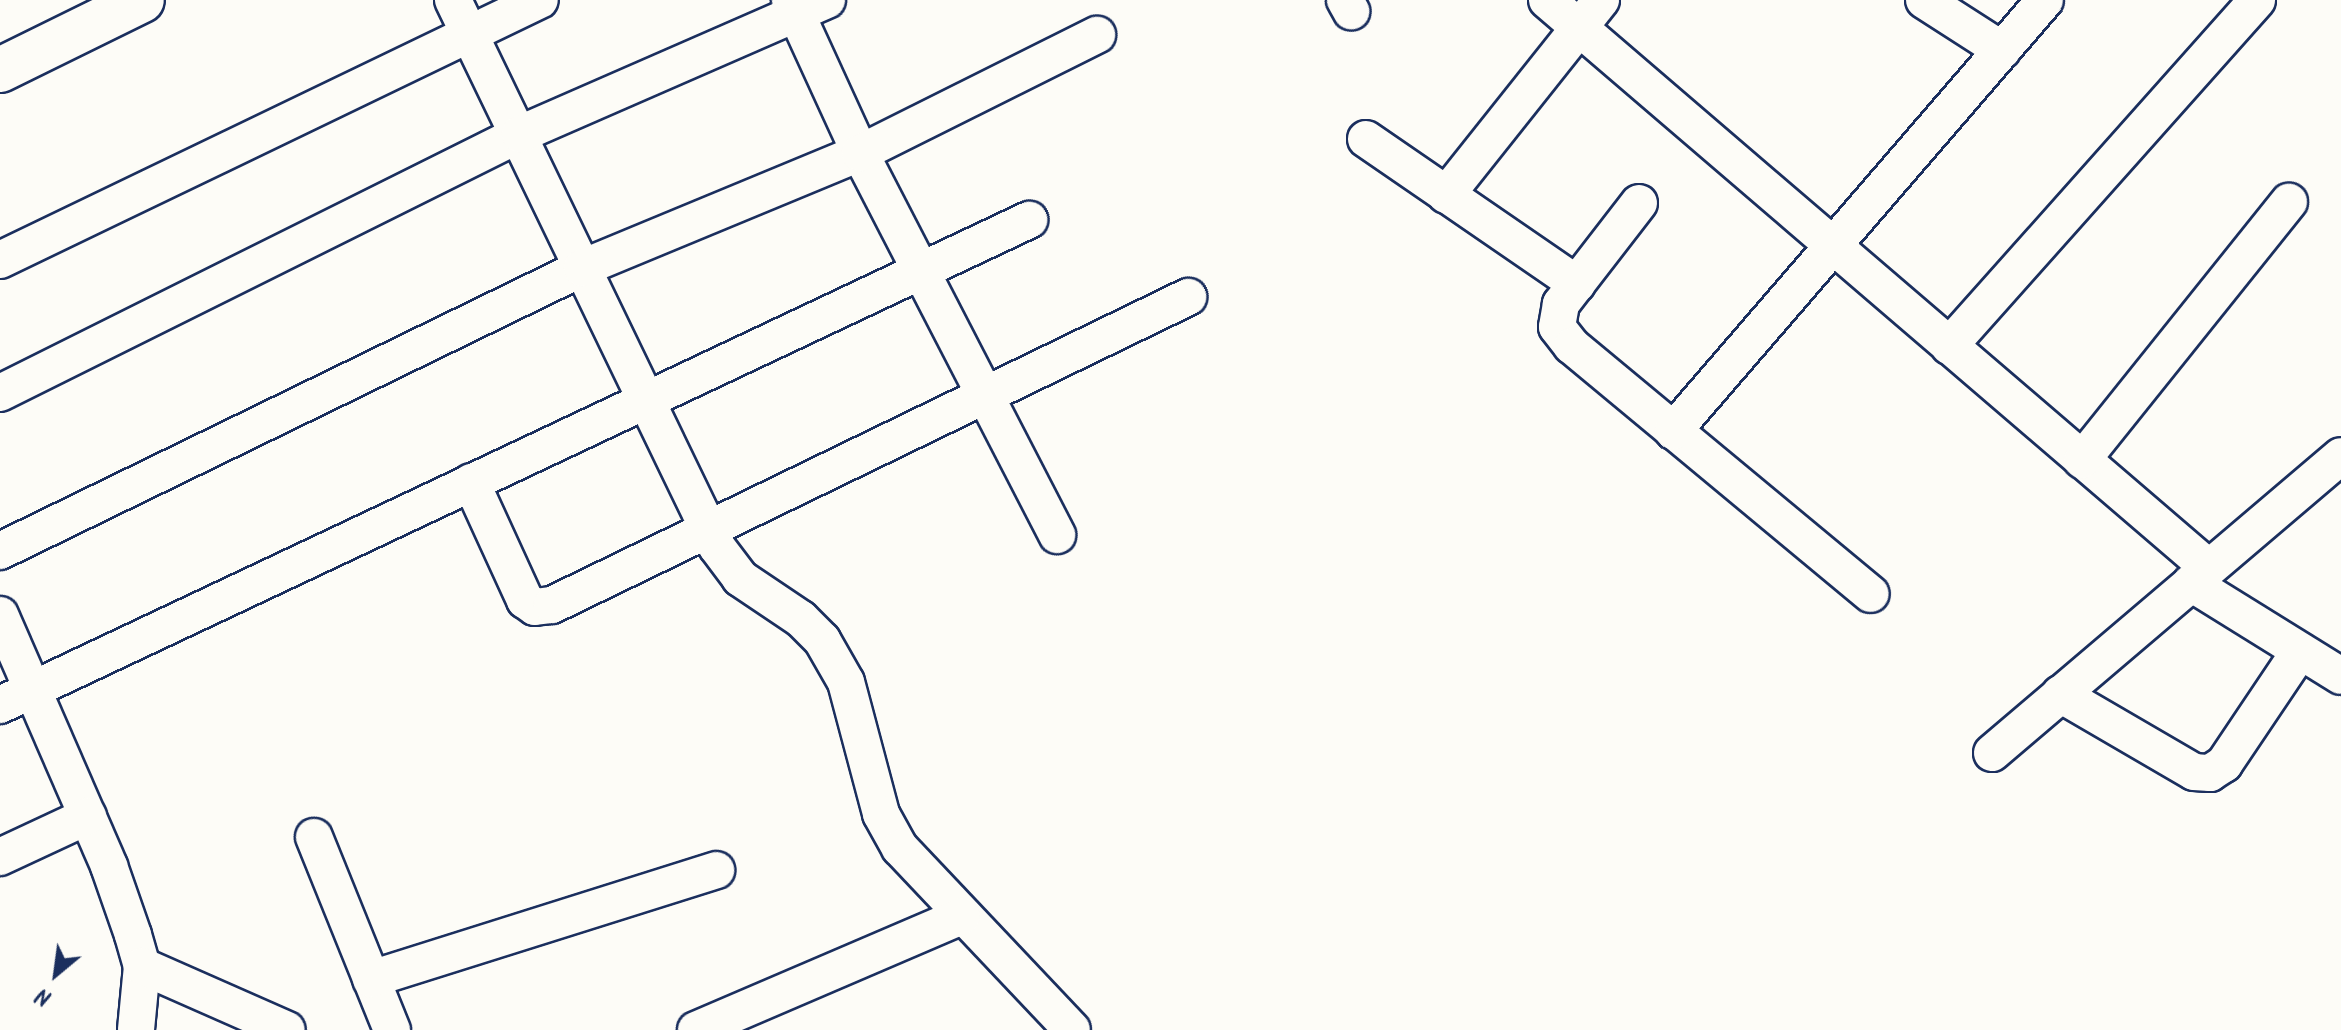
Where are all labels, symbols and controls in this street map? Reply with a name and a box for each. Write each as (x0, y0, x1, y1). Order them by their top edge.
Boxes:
north arrow (16, 934, 96, 1014)
text: N (30, 977, 59, 1014)

